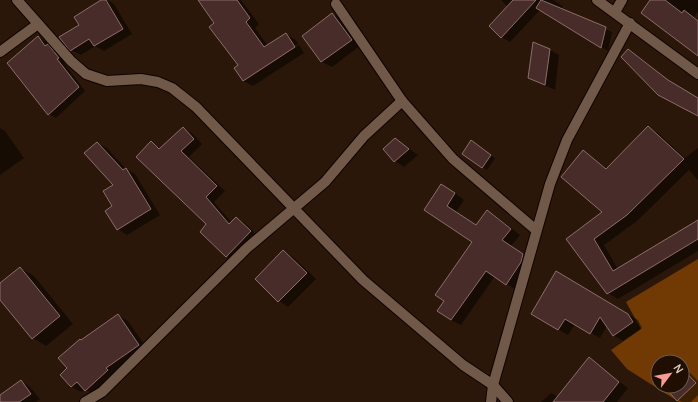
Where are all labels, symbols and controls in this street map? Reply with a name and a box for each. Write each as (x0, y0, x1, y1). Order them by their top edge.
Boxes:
north arrow (650, 354, 690, 394)
text: N (670, 361, 687, 376)

